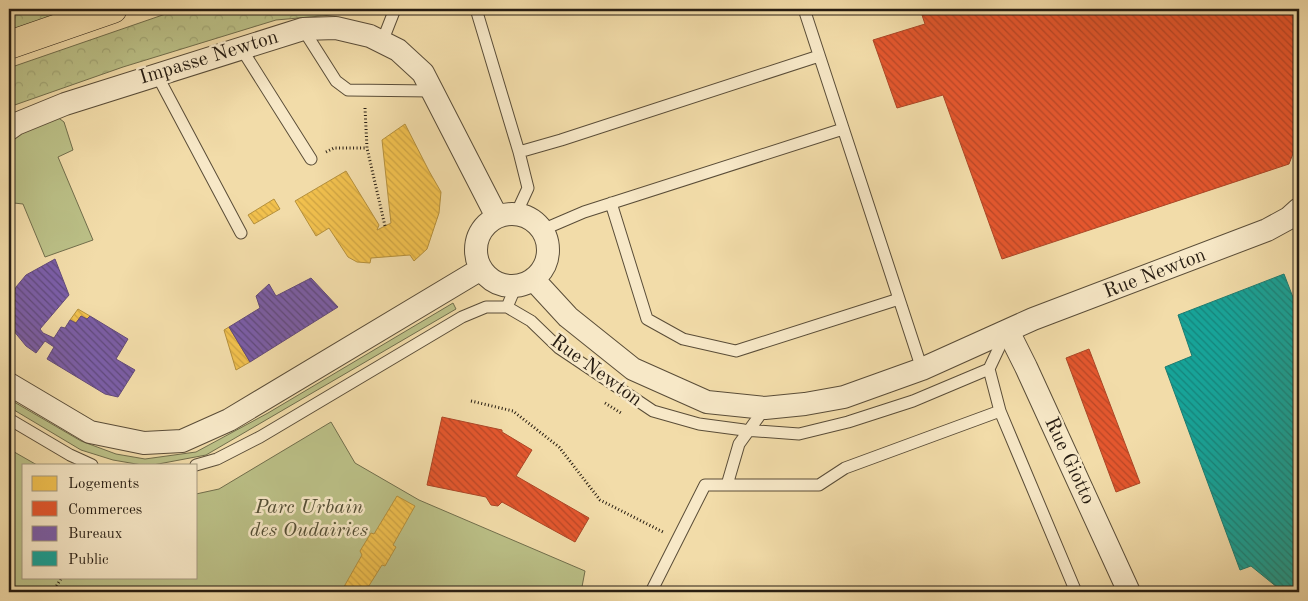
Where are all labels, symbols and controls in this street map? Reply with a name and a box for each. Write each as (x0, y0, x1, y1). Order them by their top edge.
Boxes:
street label: Impasse Newton (137, 27, 281, 89)
street label: Rue Newton (1101, 245, 1209, 303)
street label: Rue Newton (547, 331, 646, 411)
street label: Rue Giotto (1040, 414, 1098, 508)
legend (22, 464, 198, 578)
text: Logements (68, 477, 139, 492)
park label: Parc Urbain des Oudairies (250, 498, 368, 541)
text: Commerces (68, 503, 142, 518)
text: Bureaux (68, 527, 123, 542)
text: Public (68, 553, 109, 568)

